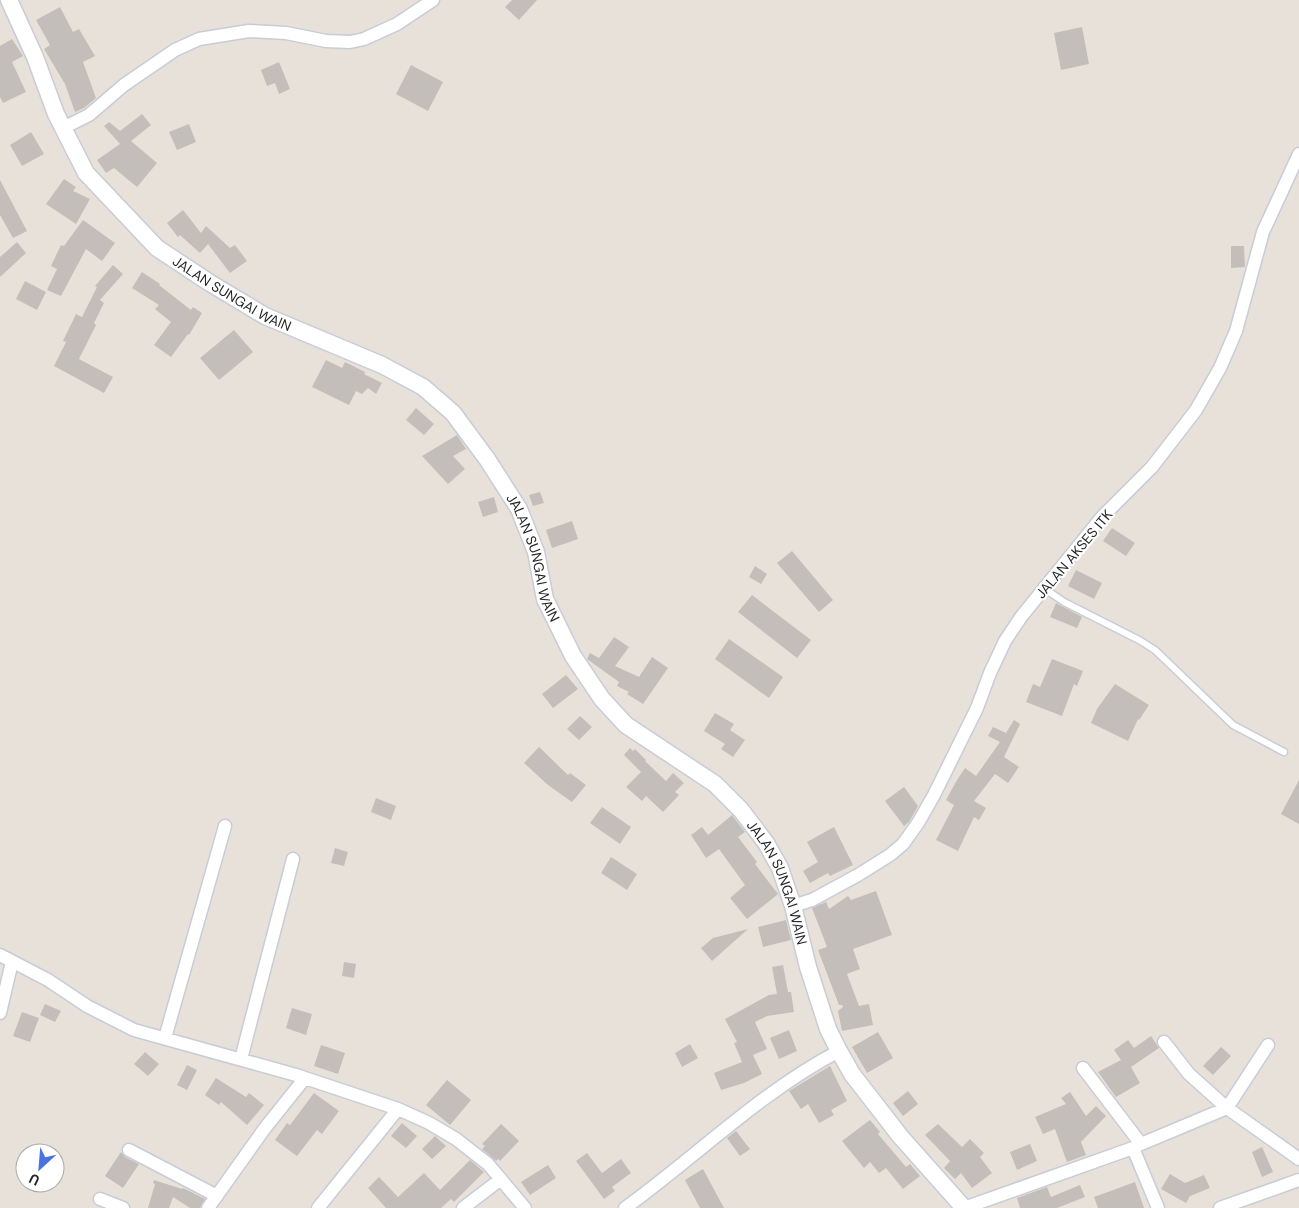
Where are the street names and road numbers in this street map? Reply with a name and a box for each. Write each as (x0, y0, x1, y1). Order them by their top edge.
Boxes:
street label: JALAN SUNGAI WAIN (169, 252, 294, 335)
street label: JALAN SUNGAI WAIN (503, 490, 564, 625)
street label: JALAN AKSES ITK (1032, 506, 1116, 602)
street label: JALAN SUNGAI WAIN (743, 817, 811, 947)

